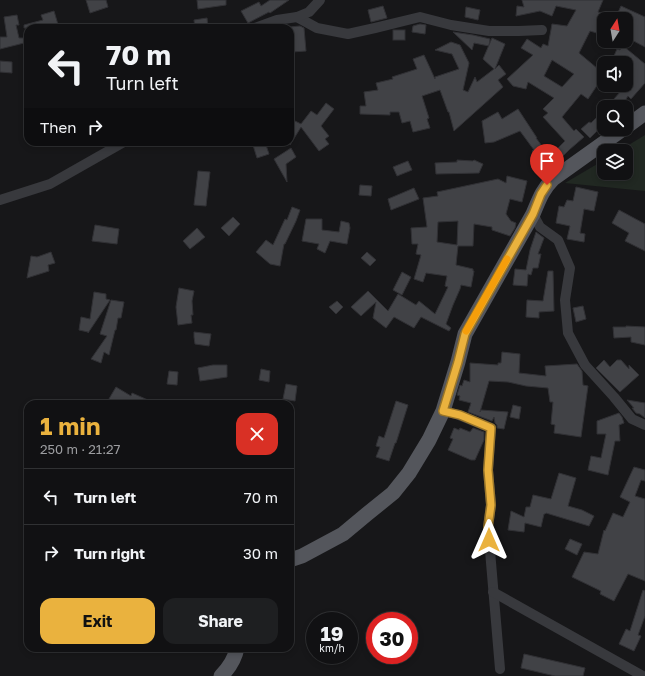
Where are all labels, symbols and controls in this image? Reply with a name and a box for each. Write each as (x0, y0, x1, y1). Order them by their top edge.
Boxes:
north arrow (597, 12, 633, 48)
map controls (597, 12, 633, 180)
text: 70 m (106, 38, 171, 71)
icon: left (40, 40, 92, 92)
button: sound (597, 56, 633, 92)
text: Turn left (106, 72, 179, 94)
button: search (597, 100, 633, 136)
icon: right (84, 116, 106, 138)
text: Then (40, 118, 76, 136)
pin (530, 144, 564, 185)
button: layers (597, 144, 633, 180)
icon: arrive (536, 150, 558, 172)
text: 1 min (40, 411, 100, 440)
button: close (236, 413, 278, 455)
text: 250 m · 21:27 (40, 441, 120, 457)
icon: left (40, 486, 62, 508)
text: Turn left (74, 488, 136, 506)
text: 70 m (244, 488, 278, 506)
position arrow (468, 519, 510, 561)
icon: right (40, 542, 62, 564)
text: Turn right (74, 544, 145, 562)
text: 30 m (243, 544, 278, 562)
button: Exit (40, 598, 155, 644)
button: Share (163, 598, 278, 644)
speed limit sign: 30 (366, 612, 418, 664)
text: 19 (320, 621, 343, 645)
text: km/h (319, 642, 345, 654)

